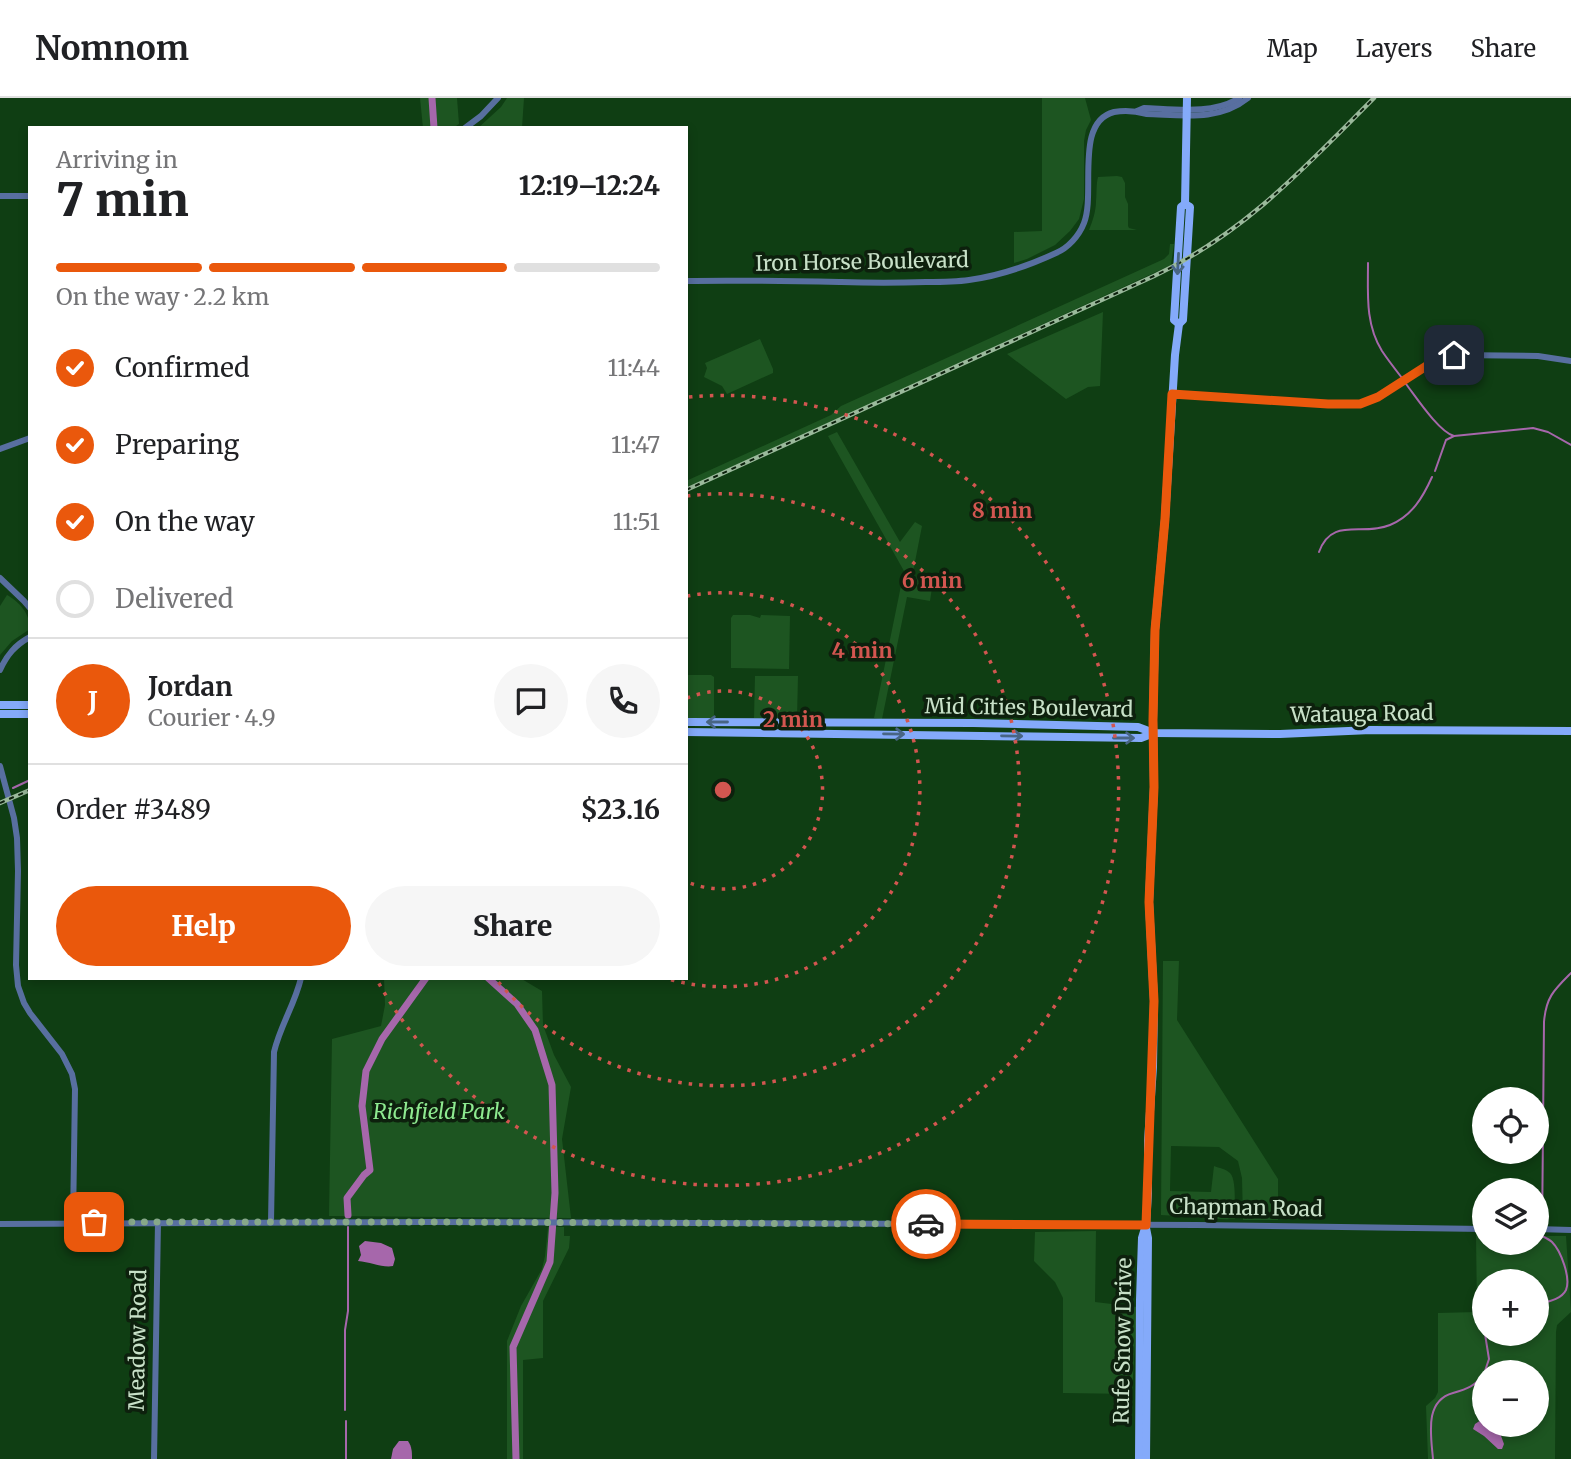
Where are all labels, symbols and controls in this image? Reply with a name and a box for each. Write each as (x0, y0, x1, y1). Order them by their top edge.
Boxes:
text: Nomnom (35, 28, 189, 69)
text: Map (1267, 33, 1318, 64)
text: Layers (1356, 33, 1432, 64)
text: Share (1470, 33, 1536, 64)
text: Arriving in (56, 145, 178, 174)
text: 12:19–12:24 (519, 169, 660, 202)
text: 7 min (56, 171, 189, 229)
street label: Iron Horse Boulevard (755, 246, 969, 277)
one-way arrow (1171, 252, 1184, 275)
text: On the way · 2.2 km (56, 282, 269, 311)
pin (1424, 325, 1484, 385)
icon: home (1435, 336, 1473, 374)
icon: check (56, 349, 94, 387)
text: Confirmed (115, 351, 250, 384)
text: 11:44 (608, 353, 660, 382)
icon: check (56, 426, 94, 464)
text: Preparing (115, 428, 239, 461)
text: 11:47 (611, 430, 660, 459)
text: 8 min (972, 497, 1032, 524)
icon: check (56, 503, 94, 541)
text: On the way (115, 505, 255, 538)
text: 11:51 (613, 507, 660, 536)
text: 6 min (902, 567, 962, 594)
text: Delivered (115, 582, 234, 615)
text: 4 min (832, 637, 892, 664)
button: chat (494, 664, 568, 738)
button: phone (586, 664, 660, 738)
text: Jordan (148, 670, 233, 703)
text: J (88, 685, 98, 718)
street label: Mid Cities Boulevard (924, 692, 1134, 723)
street label: Watauga Road (1289, 699, 1434, 728)
text: Courier · 4.9 (148, 703, 276, 732)
text: 2 min (763, 706, 823, 733)
one-way arrow (706, 715, 729, 729)
one-way arrow (883, 727, 906, 741)
one-way arrow (1000, 729, 1023, 743)
one-way arrow (1112, 731, 1135, 745)
centre of rings (711, 778, 735, 802)
text: Order #3489 (56, 793, 211, 826)
text: $23.16 (580, 793, 660, 826)
button: Help (56, 886, 351, 966)
button: Share (365, 886, 660, 966)
map controls (1472, 1087, 1549, 1437)
button: locate (1472, 1087, 1549, 1164)
park label: Richfield Park (373, 1098, 505, 1125)
button: layers (1472, 1178, 1549, 1255)
courier (891, 1189, 961, 1259)
pin (64, 1192, 124, 1252)
street label: Chapman Road (1169, 1193, 1323, 1222)
icon: bag (75, 1203, 113, 1241)
icon: car (907, 1205, 945, 1243)
street label: Rufe Snow Drive (1108, 1257, 1137, 1424)
street label: Meadow Road (123, 1269, 152, 1411)
button: + (1472, 1269, 1549, 1346)
button: − (1472, 1360, 1549, 1437)

